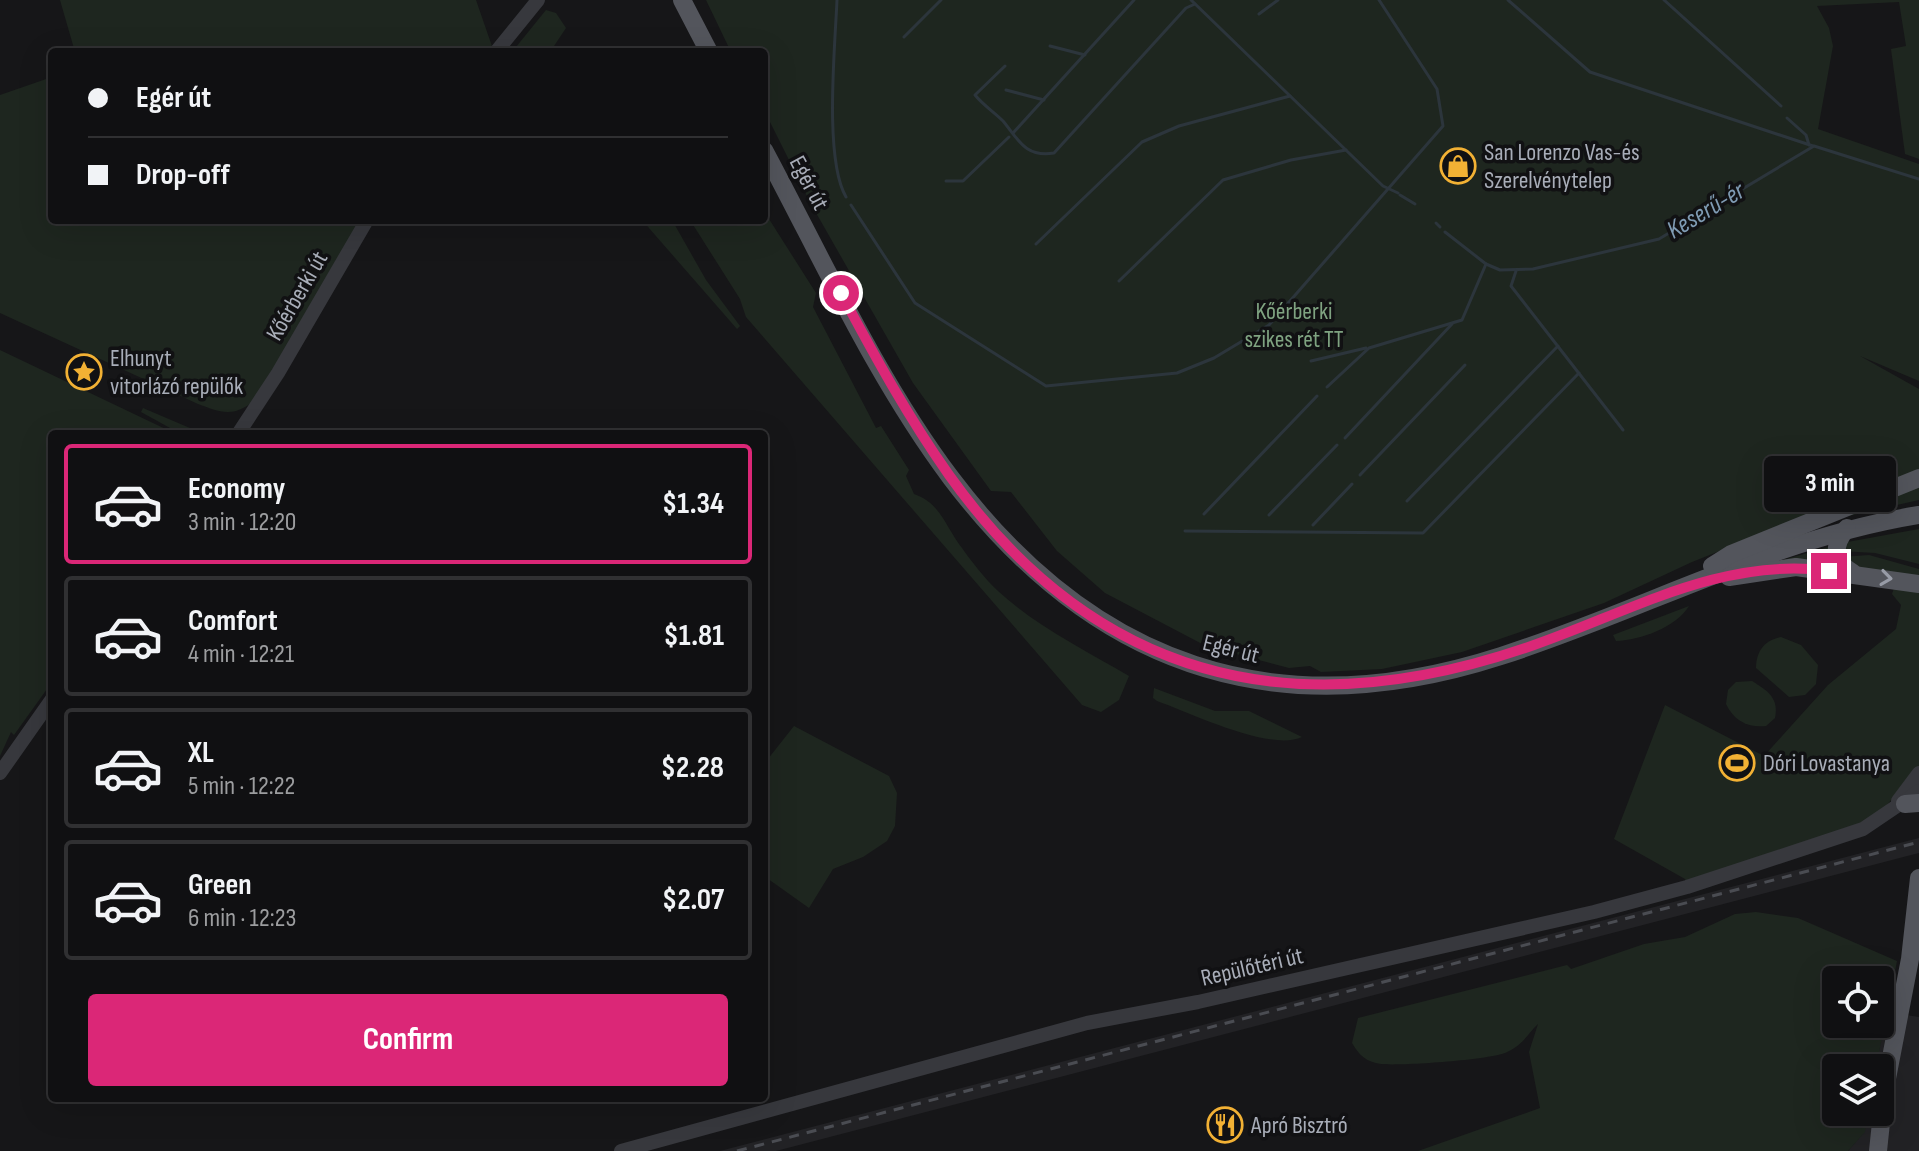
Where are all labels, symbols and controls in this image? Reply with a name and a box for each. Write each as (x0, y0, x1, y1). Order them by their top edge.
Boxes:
text: Egér út (136, 80, 211, 116)
place label: San Lorenzo Vas-és Szerelvénytelep (1484, 138, 1640, 195)
shop icon: San Lorenzo Vas-és Szerelvénytelep (1439, 147, 1477, 185)
street label: Egér út (783, 151, 835, 215)
text: Drop-off (136, 157, 230, 193)
water label: Keserű-ér (1662, 175, 1752, 246)
street label: Kőérberki út (260, 246, 334, 346)
route start (823, 275, 859, 311)
park label: Kőérberki szikes rét TT (1244, 297, 1344, 354)
place label: Elhunyt vitorlázó repülők (110, 344, 243, 401)
place icon: Elhunyt vitorlázó repülők (65, 353, 103, 391)
callout: 3 min (1763, 455, 1895, 511)
icon: car (92, 468, 164, 540)
text: 3 min (1805, 468, 1855, 499)
text: Economy (188, 471, 285, 507)
text: $1.34 (662, 486, 724, 522)
text: 3 min · 12:20 (188, 507, 296, 538)
route end (1811, 553, 1847, 589)
one-way arrow (1879, 569, 1893, 586)
icon: car (92, 600, 164, 672)
text: Comfort (188, 603, 278, 639)
text: $1.81 (663, 618, 724, 654)
street label: Egér út (1200, 628, 1262, 670)
text: 4 min · 12:21 (188, 639, 294, 670)
icon: car (92, 732, 164, 804)
text: XL (188, 735, 214, 771)
sports icon: Dóri Lovastanya (1718, 744, 1756, 782)
place label: Dóri Lovastanya (1763, 749, 1890, 778)
text: $2.28 (661, 750, 724, 786)
text: 5 min · 12:22 (188, 771, 295, 802)
icon: car (92, 864, 164, 936)
text: Green (188, 867, 252, 903)
text: $2.07 (662, 882, 724, 918)
text: 6 min · 12:23 (188, 903, 296, 934)
street label: Repülőtéri út (1198, 941, 1306, 993)
map controls (1822, 966, 1894, 1126)
button: locate (1822, 966, 1894, 1038)
button: Confirm (88, 994, 728, 1086)
button: layers (1822, 1054, 1894, 1126)
restaurant icon: Apró Bisztró (1206, 1106, 1244, 1144)
place label: Apró Bisztró (1250, 1111, 1348, 1140)

